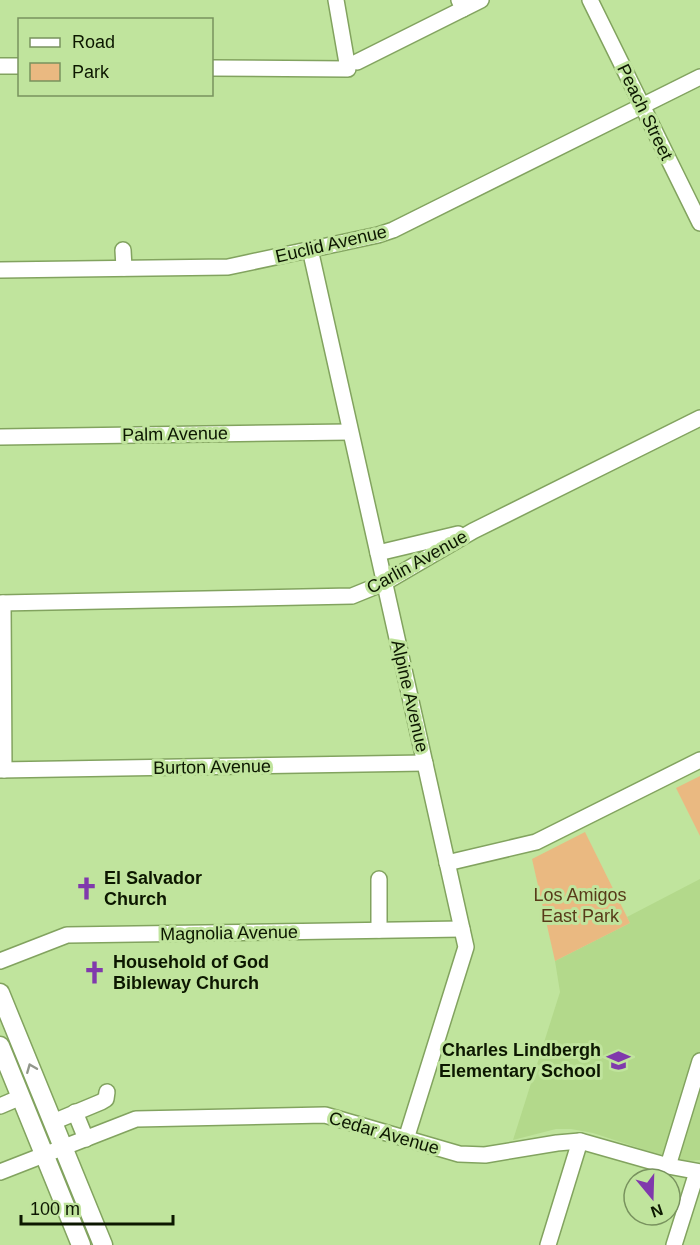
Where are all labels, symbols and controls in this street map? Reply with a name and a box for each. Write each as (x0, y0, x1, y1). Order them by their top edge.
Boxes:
legend (18, 18, 213, 96)
text: Road (72, 32, 115, 52)
street label: Peach Street (613, 61, 677, 163)
text: Park (72, 62, 110, 82)
street label: Euclid Avenue (273, 221, 389, 267)
street label: Palm Avenue (122, 423, 228, 445)
street label: Carlin Avenue (363, 526, 471, 598)
street label: Alpine Avenue (387, 638, 433, 754)
street label: Burton Avenue (153, 756, 271, 778)
place label: El Salvador Church (104, 868, 202, 909)
church icon: El Salvador Church (73, 875, 99, 901)
park label: Los Amigos East Park (533, 885, 627, 926)
street label: Magnolia Avenue (160, 922, 298, 944)
place label: Household of God Bibleway Church (113, 952, 269, 993)
church icon: Household of God Bibleway Church (82, 959, 108, 985)
place label: Charles Lindbergh Elementary School (439, 1040, 601, 1081)
school or university icon: Charles Lindbergh Elementary School (606, 1047, 632, 1073)
one-way arrow (26, 1063, 38, 1074)
street label: Cedar Avenue (327, 1108, 441, 1158)
north arrow (622, 1167, 682, 1227)
scale bar (21, 1188, 172, 1226)
text: 100 m (30, 1199, 80, 1219)
text: N (648, 1201, 665, 1221)

